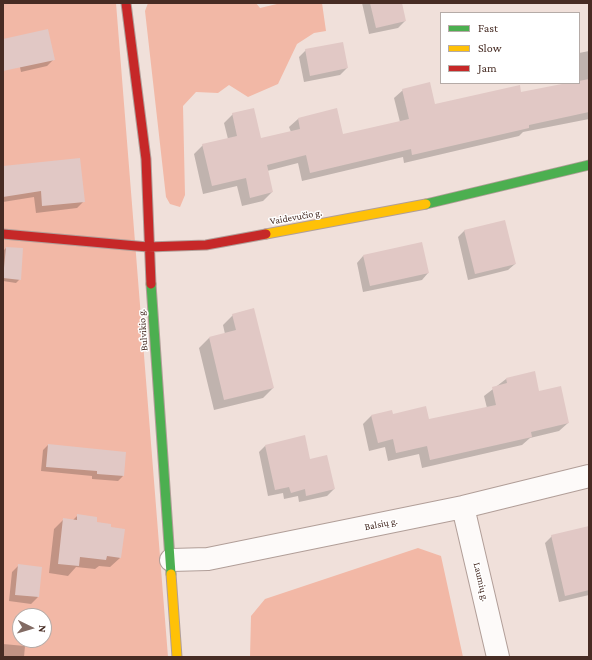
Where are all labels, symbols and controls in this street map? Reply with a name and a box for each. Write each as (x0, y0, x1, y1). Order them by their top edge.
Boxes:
legend (440, 12, 580, 84)
text: Fast (478, 21, 498, 35)
text: Slow (478, 41, 502, 55)
text: Jam (478, 61, 497, 75)
street label: Vaidevučio g. (269, 207, 323, 227)
street label: Bulvikio g. (136, 309, 150, 351)
street label: Balsių g. (363, 515, 399, 533)
street label: Laumių g. (471, 561, 491, 603)
north arrow (12, 608, 52, 648)
text: N (37, 625, 49, 633)

